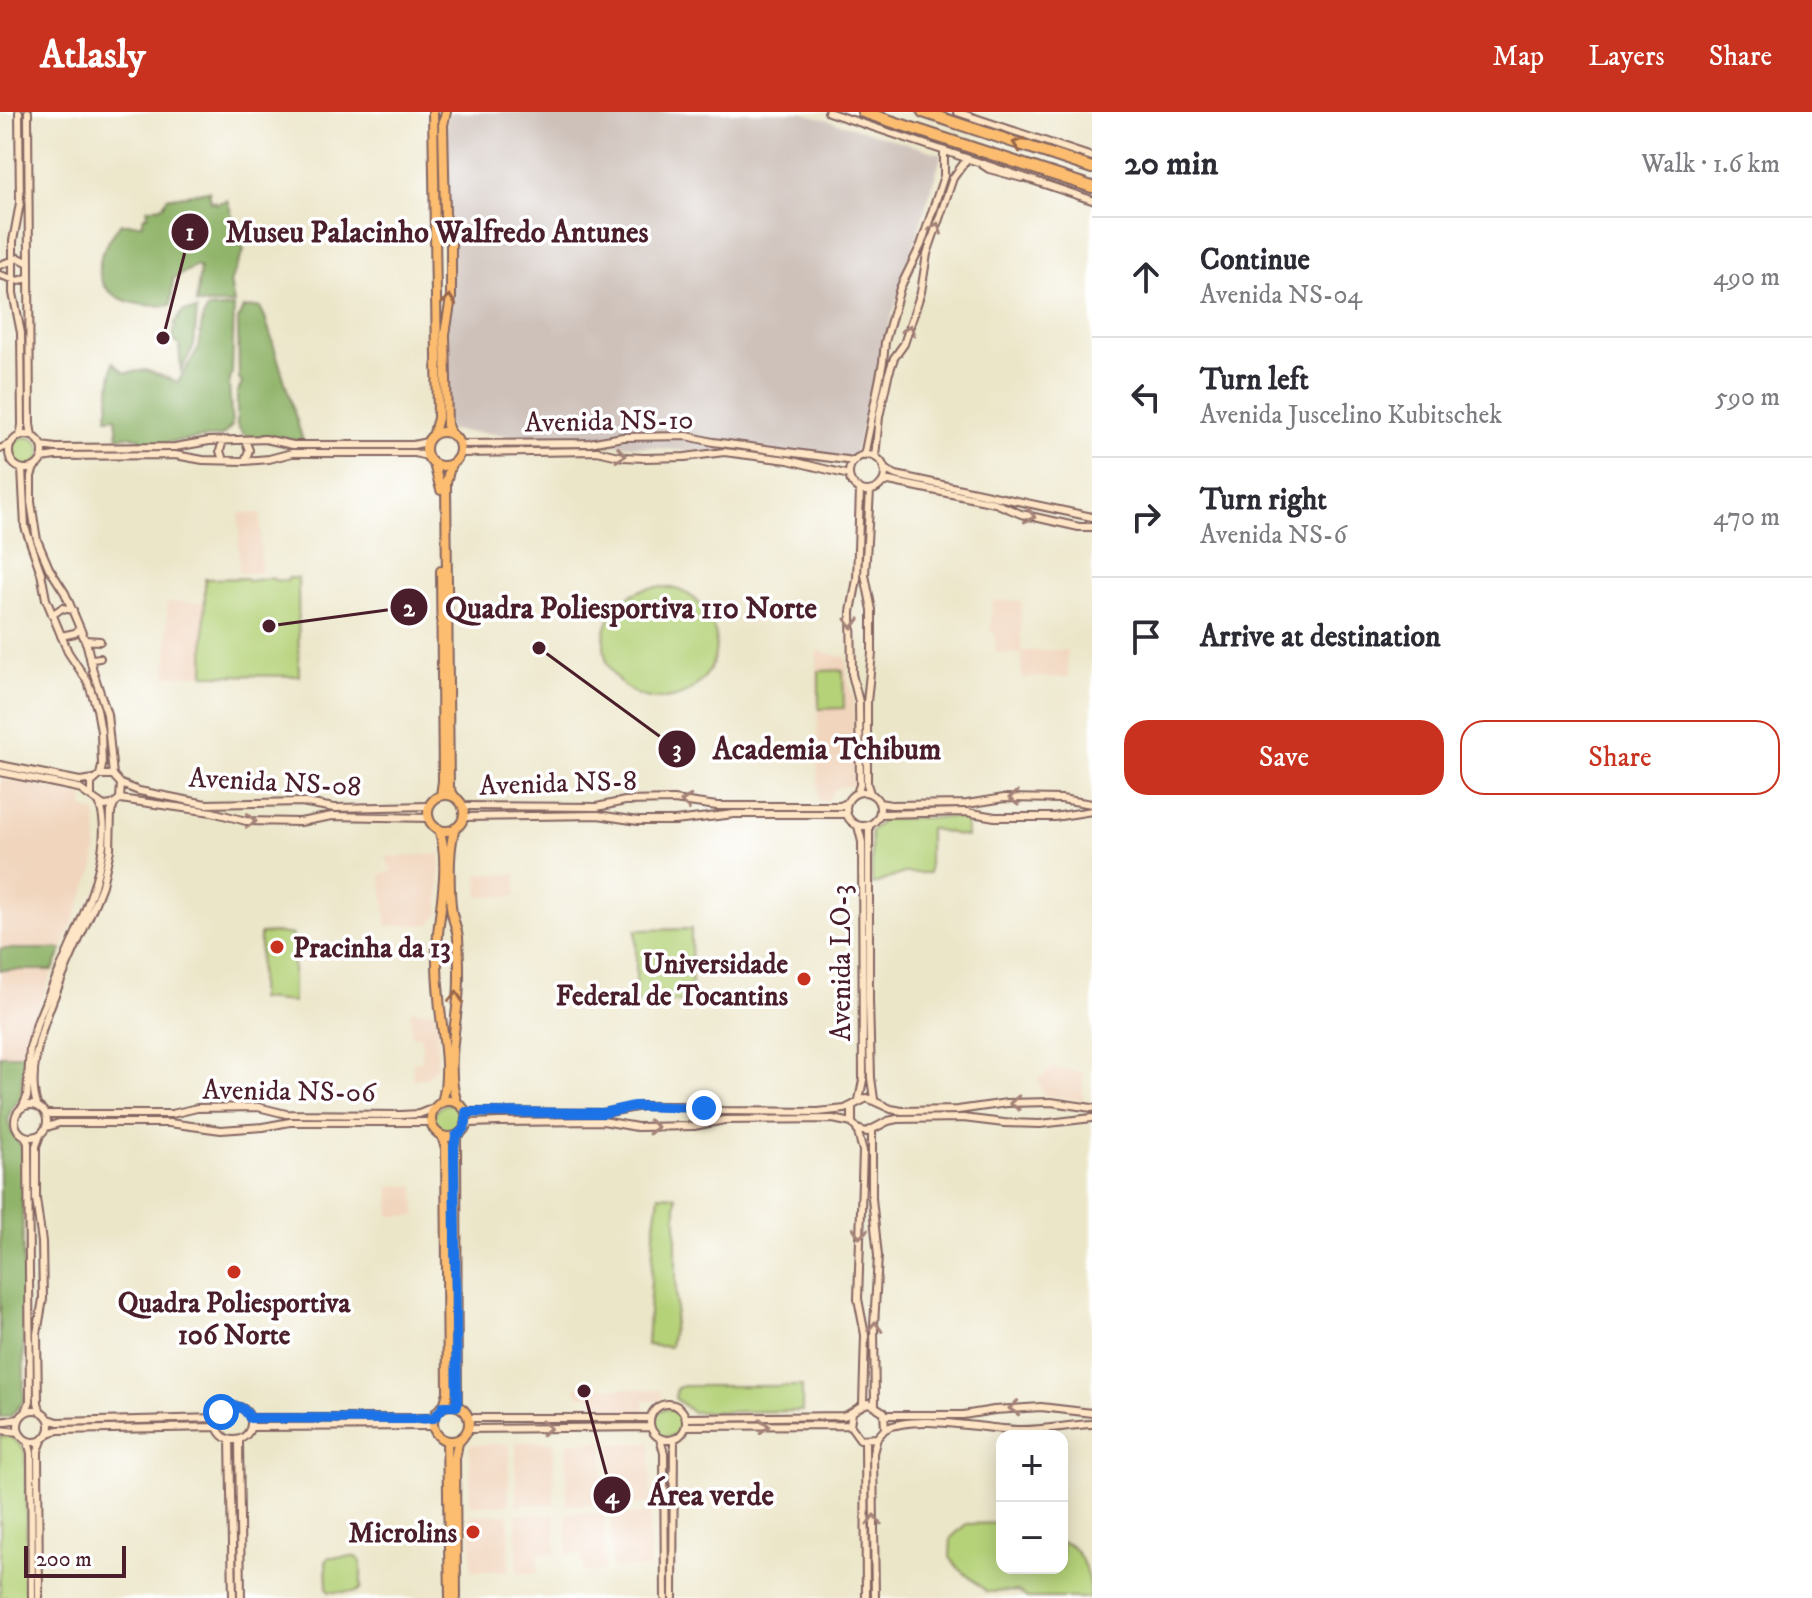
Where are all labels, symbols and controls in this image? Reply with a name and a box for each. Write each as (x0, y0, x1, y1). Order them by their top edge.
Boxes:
text: Atlasly (40, 32, 146, 80)
text: Map (1493, 39, 1544, 74)
text: Layers (1588, 39, 1665, 74)
text: Share (1709, 39, 1772, 74)
one-way arrow (1012, 137, 1026, 153)
text: 20 min (1124, 143, 1218, 185)
text: Walk · 1.6 km (1641, 148, 1780, 181)
callout: Museu Palacinho Walfredo Antunes (170, 205, 665, 259)
text: Museu Palacinho Walfredo Antunes (225, 215, 649, 252)
text: 1 (186, 218, 195, 248)
one-way arrow (926, 222, 942, 236)
text: Continue (1200, 242, 1310, 279)
icon: ahead (1124, 255, 1168, 299)
text: 490 m (1713, 261, 1780, 294)
text: Avenida NS-04 (1200, 279, 1362, 312)
one-way arrow (441, 293, 458, 306)
one-way arrow (900, 323, 916, 337)
text: Turn left (1200, 362, 1309, 399)
icon: left (1124, 375, 1168, 419)
text: 590 m (1715, 381, 1780, 414)
text: Avenida Juscelino Kubitschek (1200, 399, 1502, 432)
street label: Avenida NS-10 (524, 403, 694, 440)
one-way arrow (614, 446, 628, 463)
text: Turn right (1200, 482, 1327, 519)
icon: right (1124, 495, 1168, 539)
text: 470 m (1713, 501, 1780, 534)
one-way arrow (1022, 507, 1036, 524)
text: Avenida NS-6 (1200, 519, 1347, 552)
callout: Quadra Poliesportiva 110 Norte (389, 580, 833, 634)
text: Quadra Poliesportiva 110 Norte (445, 591, 818, 628)
text: 2 (403, 594, 416, 624)
icon: arrive (1124, 615, 1168, 659)
one-way arrow (843, 617, 861, 630)
text: Arrive at destination (1200, 619, 1441, 656)
button: Save (1124, 720, 1444, 795)
button: Share (1460, 720, 1780, 795)
callout: Academia Tchibum (657, 722, 957, 776)
text: Academia Tchibum (712, 732, 942, 769)
text: 3 (673, 735, 682, 765)
street label: Avenida NS-08 (188, 761, 362, 804)
street label: Avenida NS-8 (479, 763, 637, 804)
one-way arrow (1007, 789, 1020, 807)
one-way arrow (679, 793, 692, 810)
one-way arrow (245, 812, 258, 829)
street label: Avenida LO-3 (824, 885, 859, 1041)
place label: Pracinha da 13 (293, 931, 451, 966)
marker: Pracinha da 13 (268, 938, 286, 956)
place label: Universidade Federal de Tocantins (556, 947, 789, 1014)
marker: Universidade Federal de Tocantins (795, 970, 813, 988)
one-way arrow (448, 991, 465, 1004)
street label: Avenida NS-06 (202, 1072, 377, 1111)
route end (686, 1090, 722, 1126)
one-way arrow (1008, 1094, 1021, 1111)
one-way arrow (647, 1118, 660, 1135)
one-way arrow (852, 1227, 869, 1240)
marker: Quadra Poliesportiva 106 Norte (225, 1263, 243, 1281)
place label: Quadra Poliesportiva 106 Norte (118, 1286, 351, 1353)
one-way arrow (866, 1320, 883, 1333)
route start (203, 1394, 239, 1430)
one-way arrow (1008, 1399, 1021, 1416)
one-way arrow (758, 1417, 771, 1435)
one-way arrow (540, 1419, 553, 1437)
map controls (996, 1430, 1068, 1574)
button: + (996, 1430, 1068, 1502)
callout: Área verde (592, 1468, 790, 1522)
text: Área verde (647, 1475, 775, 1515)
text: 4 (605, 1481, 620, 1511)
button: − (996, 1502, 1068, 1574)
one-way arrow (865, 1513, 883, 1526)
place label: Microlins (349, 1516, 458, 1551)
marker: Microlins (464, 1523, 482, 1541)
scale bar (24, 1542, 126, 1578)
text: 200 m (36, 1546, 92, 1573)

